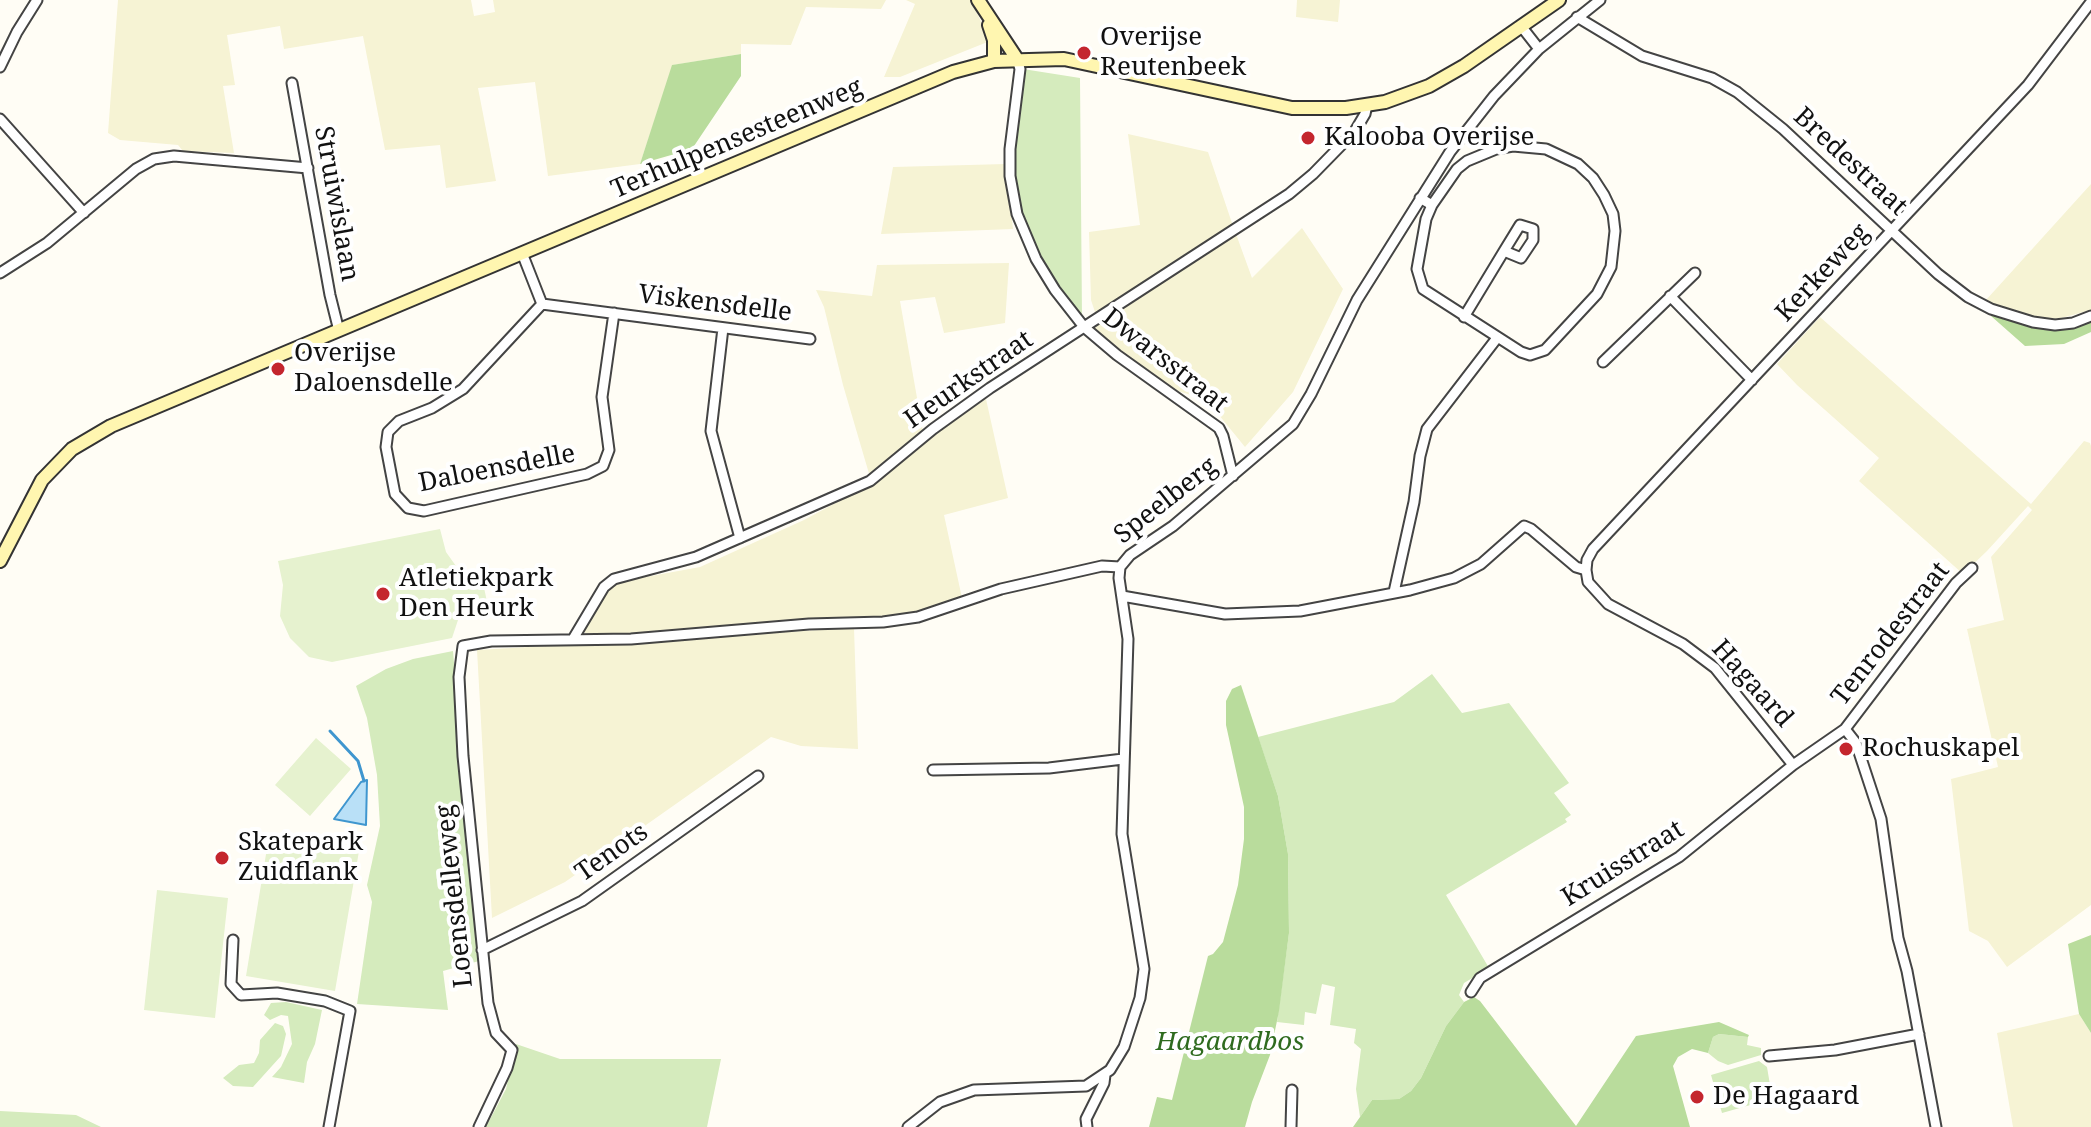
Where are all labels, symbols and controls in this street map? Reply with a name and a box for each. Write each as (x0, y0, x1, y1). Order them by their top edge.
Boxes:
place label: Overijse Reutenbeek (1100, 22, 1246, 84)
marker: Overijse Reutenbeek (1075, 44, 1093, 62)
street label: Terhulpensesteenweg (607, 72, 867, 206)
street label: Bredestraat (1787, 101, 1913, 223)
place label: Kalooba Overijse (1324, 122, 1535, 154)
street label: Struiwislaan (307, 124, 365, 284)
marker: Kalooba Overijse (1299, 129, 1317, 147)
street label: Kerkeweg (1770, 217, 1876, 329)
street label: Viskensdelle (636, 279, 794, 329)
street label: Dwarsstraat (1096, 302, 1234, 420)
street label: Heurkstraat (899, 324, 1039, 436)
place label: Overijse Daloensdelle (294, 338, 453, 400)
marker: Overijse Daloensdelle (269, 360, 287, 378)
street label: Daloensdelle (416, 439, 578, 499)
street label: Speelberg (1108, 451, 1224, 551)
street label: Tenrodestraat (1825, 556, 1957, 712)
place label: Atletiekpark Den Heurk (399, 563, 553, 624)
marker: Atletiekpark Den Heurk (374, 585, 392, 603)
street label: Hagaard (1705, 634, 1799, 734)
place label: Rochuskapel (1862, 733, 2019, 765)
marker: Rochuskapel (1837, 740, 1855, 758)
street label: Loensdelleweg (430, 803, 480, 989)
street label: Kruisstraat (1556, 814, 1690, 914)
street label: Tenots (570, 817, 654, 889)
place label: Skatepark Zuidflank (238, 827, 363, 888)
marker: Skatepark Zuidflank (213, 849, 231, 867)
park label: Hagaardbos (1156, 1027, 1304, 1059)
place label: De Hagaard (1713, 1081, 1859, 1113)
marker: De Hagaard (1688, 1088, 1706, 1106)

